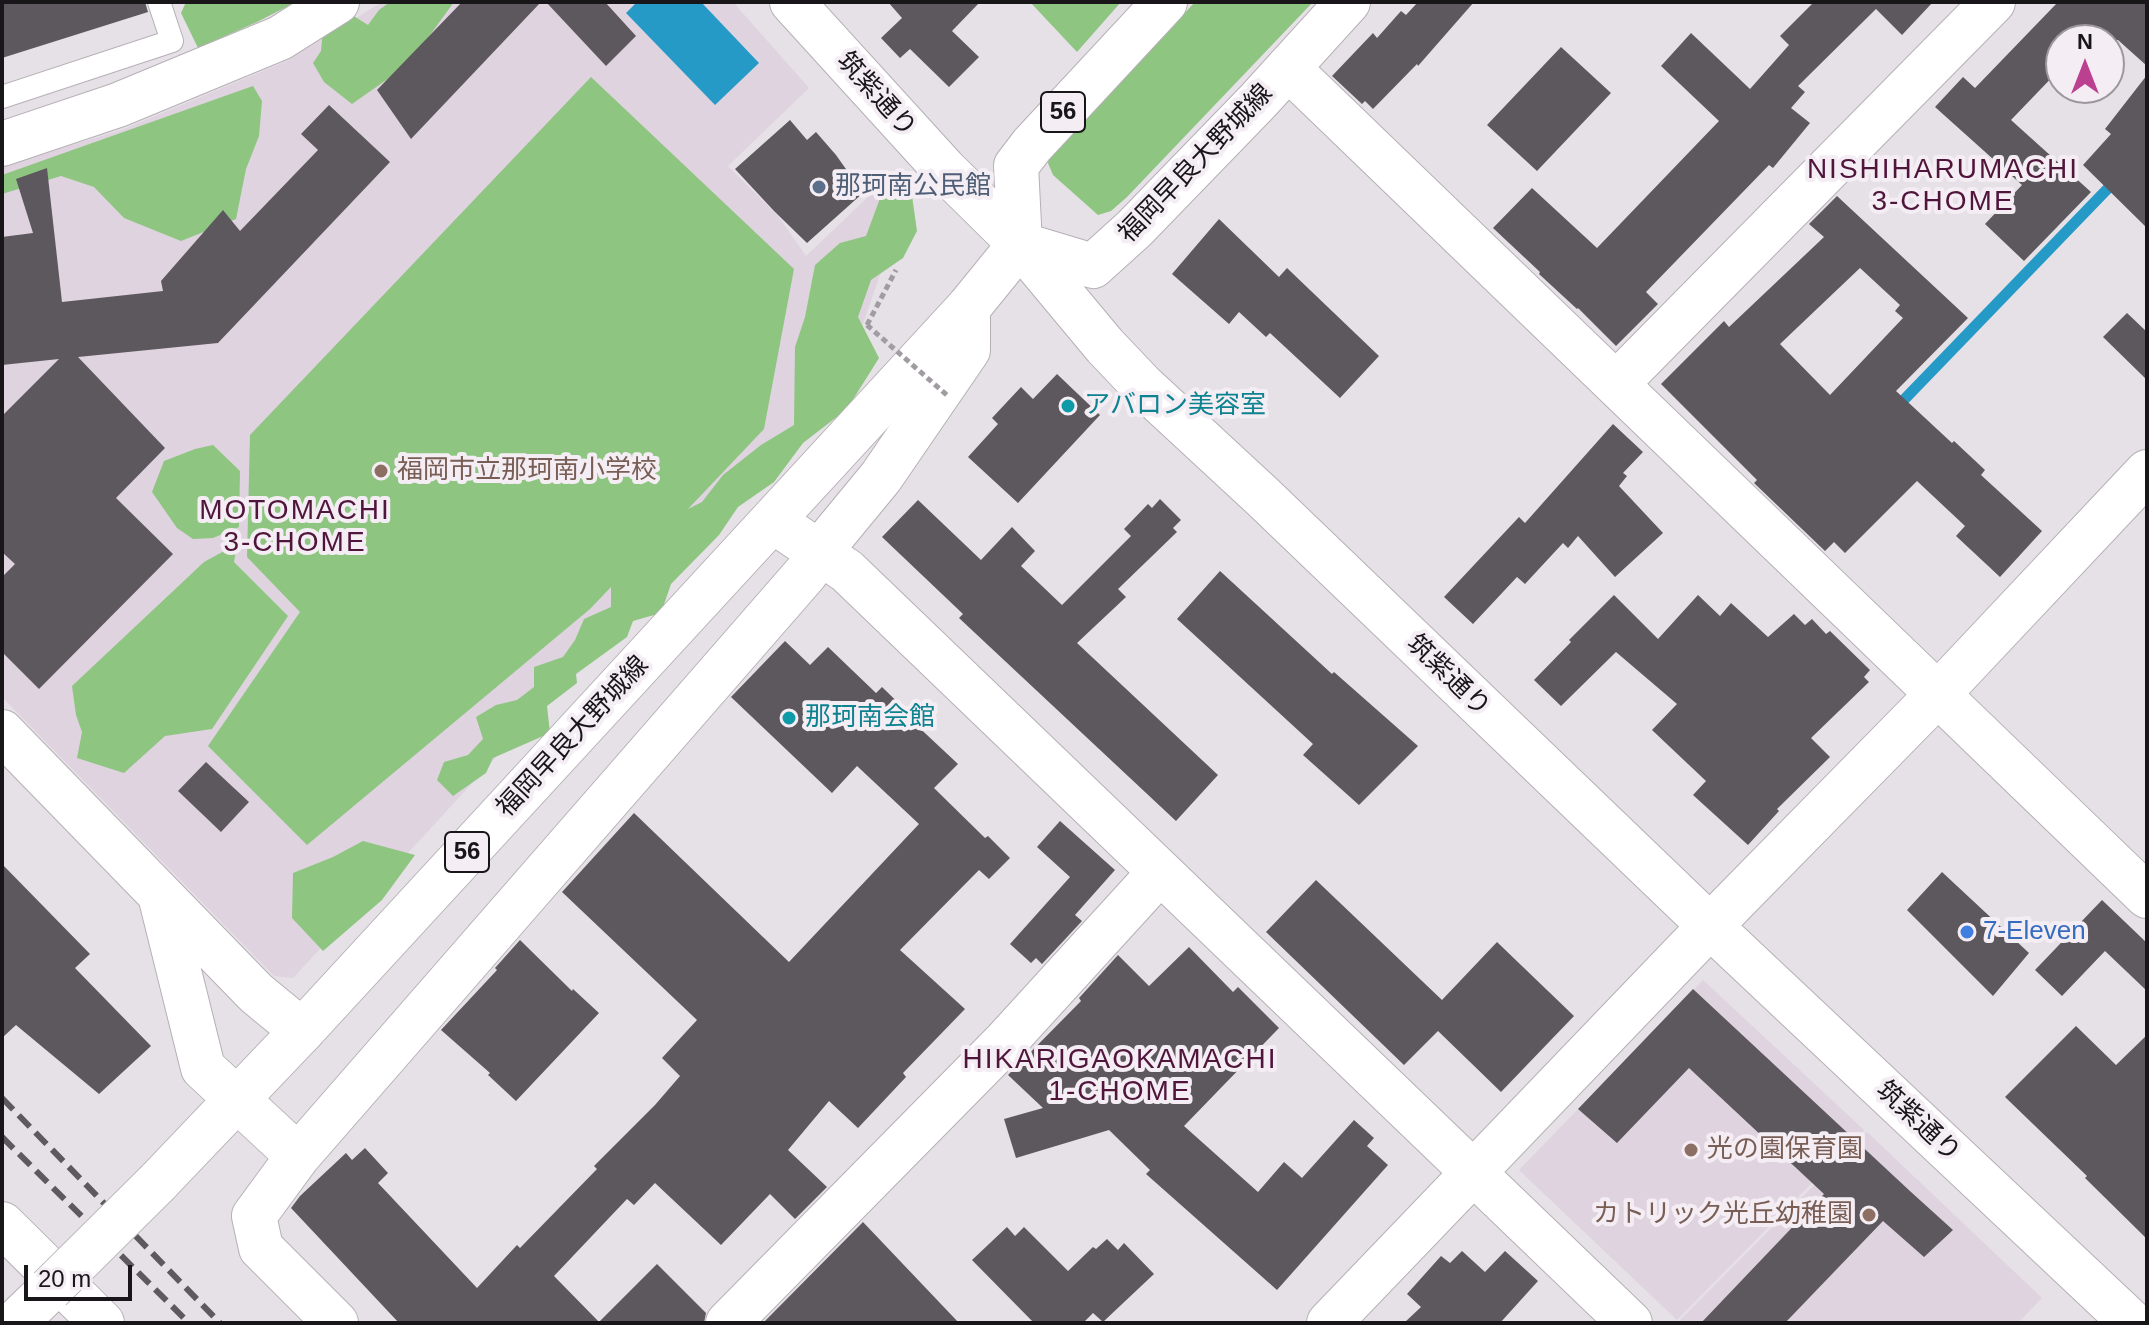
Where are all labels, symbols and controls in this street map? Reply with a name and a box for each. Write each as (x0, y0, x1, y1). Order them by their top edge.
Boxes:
north arrow (2045, 24, 2125, 104)
text: N (2077, 29, 2093, 54)
street label: 筑紫通り (830, 46, 922, 144)
street label: 福岡早良大野城線 (1113, 78, 1279, 250)
road number: 56 (1041, 92, 1085, 132)
district label: NISHIHARUMACHI 3-CHOME (1807, 153, 2079, 219)
place label: 那珂南公民館 (835, 171, 991, 203)
marker: 那珂南公民館 (810, 178, 828, 196)
place label: アバロン美容室 (1084, 390, 1266, 422)
marker: アバロン美容室 (1059, 397, 1077, 415)
place label: 福岡市立那珂南小学校 (397, 455, 657, 487)
marker: 福岡市立那珂南小学校 (372, 462, 390, 480)
district label: MOTOMACHI 3-CHOME (199, 494, 391, 560)
street label: 筑紫通り (1400, 629, 1496, 723)
street label: 福岡早良大野城線 (491, 650, 655, 824)
place label: 那珂南会館 (805, 702, 935, 734)
marker: 那珂南会館 (780, 709, 798, 727)
road number: 56 (445, 832, 489, 872)
place label: 7-Eleven (1983, 916, 2086, 948)
marker: 7-Eleven (1958, 923, 1976, 941)
district label: HIKARIGAOKAMACHI 1-CHOME (962, 1043, 1278, 1109)
street label: 筑紫通り (1869, 1075, 1967, 1169)
place label: 光の園保育園 (1707, 1134, 1863, 1166)
marker: 光の園保育園 (1682, 1141, 1700, 1159)
place label: カトリック光丘幼稚園 (1593, 1199, 1853, 1231)
marker: カトリック光丘幼稚園 (1860, 1206, 1878, 1224)
scale bar (28, 1249, 136, 1299)
text: 20 m (38, 1265, 91, 1292)

